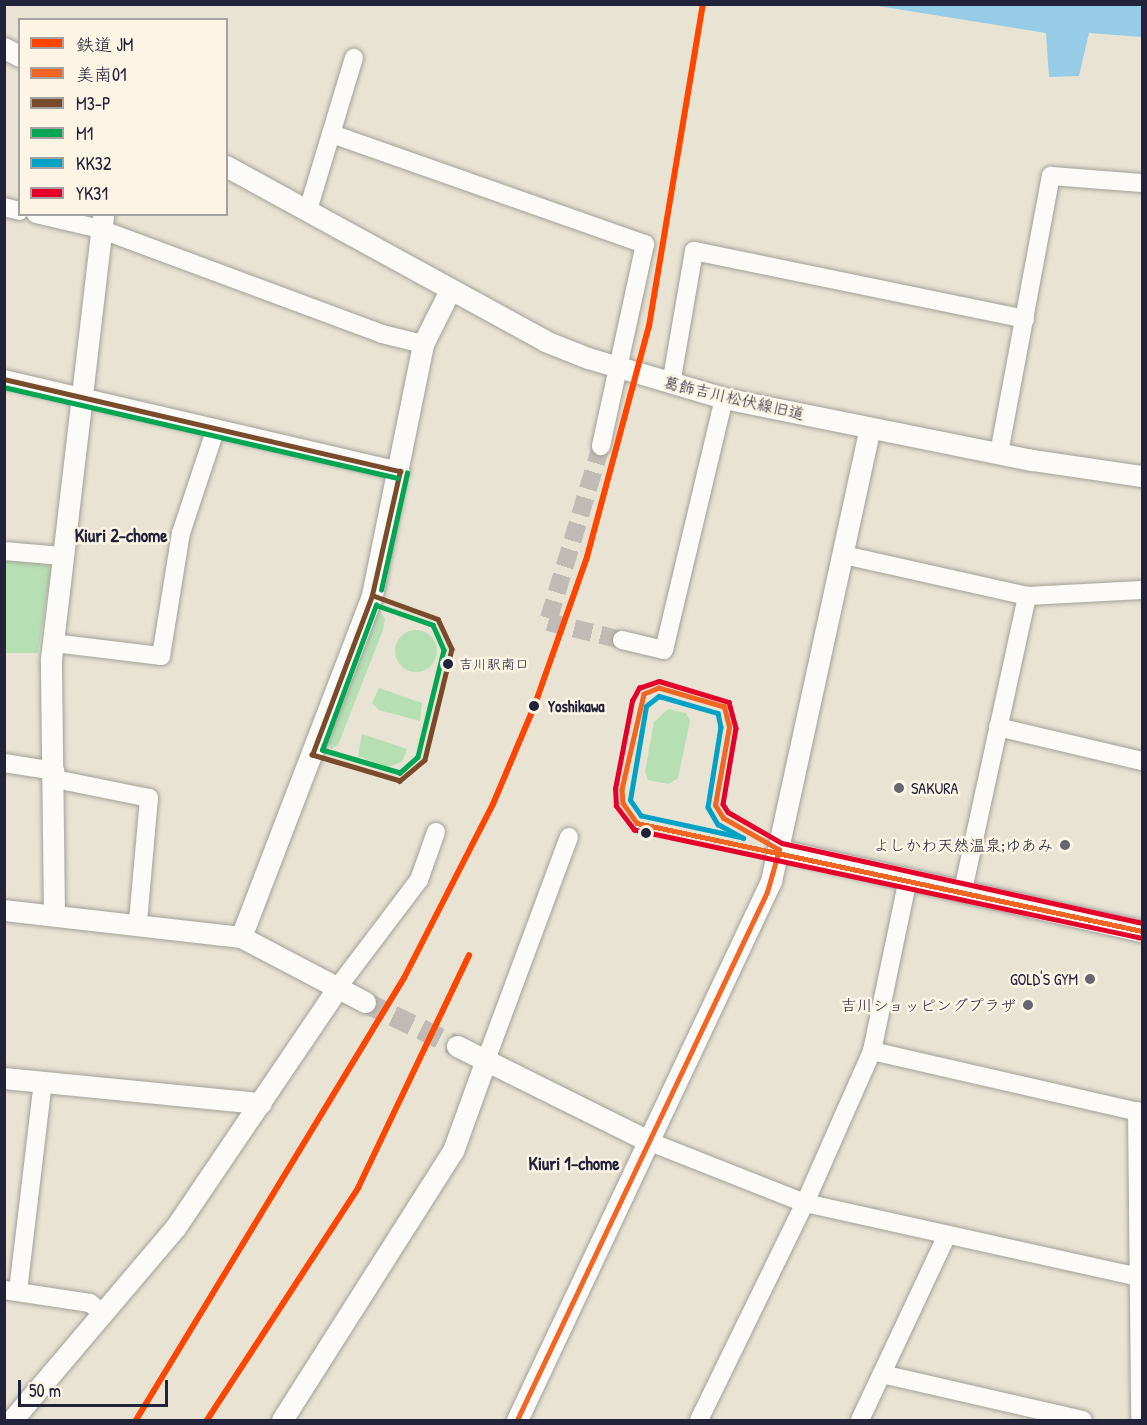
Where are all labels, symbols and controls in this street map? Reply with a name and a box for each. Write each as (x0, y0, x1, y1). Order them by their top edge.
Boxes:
legend (18, 18, 228, 216)
text: 鉄道 JM (76, 32, 134, 57)
text: 美南01 (76, 62, 127, 87)
text: M3-P (76, 91, 111, 116)
text: M1 (76, 121, 93, 146)
text: KK32 (76, 151, 111, 176)
text: YK31 (76, 181, 108, 206)
street label: 葛飾吉川松伏線旧道 (662, 372, 806, 424)
district label: Kiuri 2-chome (75, 525, 167, 547)
place label: 吉川駅南口 (459, 656, 529, 672)
marker: 吉川駅南口 (442, 658, 454, 670)
place label: Yoshikawa (548, 696, 605, 716)
marker: Yoshikawa (525, 697, 543, 715)
place label: SAKURA (911, 778, 958, 798)
marker: SAKURA (892, 781, 906, 795)
unlabelled marker (640, 827, 652, 839)
place label: よしかわ天然温泉;ゆあみ (873, 835, 1053, 855)
marker: よしかわ天然温泉;ゆあみ (1058, 838, 1072, 852)
place label: GOLD'S GYM (1010, 969, 1078, 989)
marker: GOLD'S GYM (1083, 972, 1097, 986)
place label: 吉川ショッピングプラザ (840, 995, 1016, 1015)
marker: 吉川ショッピングプラザ (1021, 998, 1035, 1012)
district label: Kiuri 1-chome (529, 1153, 619, 1175)
scale bar (21, 1368, 171, 1406)
text: 50 m (29, 1378, 61, 1403)

